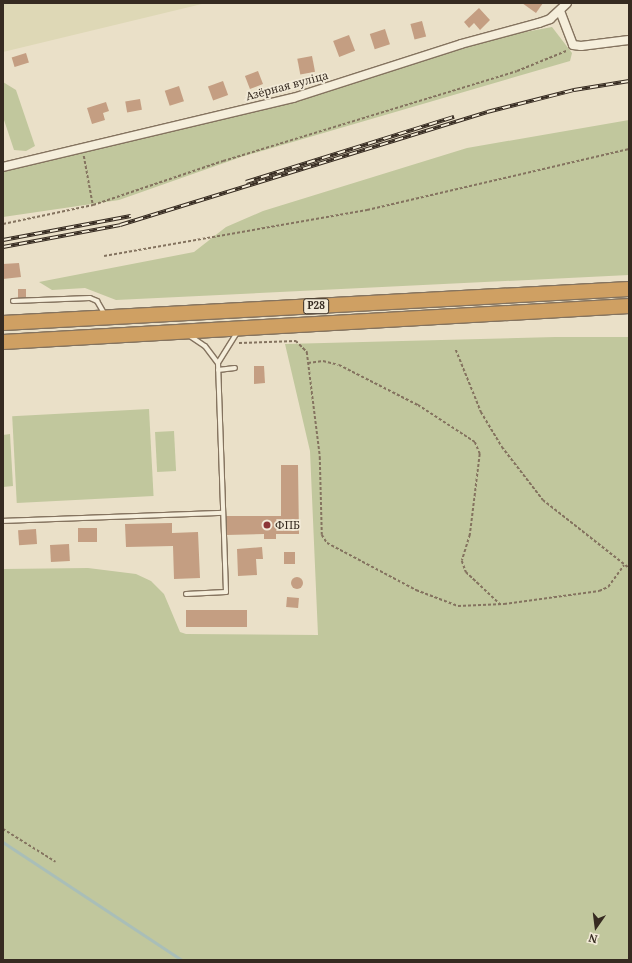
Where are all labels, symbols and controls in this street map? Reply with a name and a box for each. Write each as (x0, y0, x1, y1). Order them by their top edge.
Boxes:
street label: Азёрная вуліца (244, 69, 330, 103)
road number: Р28 (303, 298, 329, 314)
place label: ФПБ (275, 518, 300, 532)
marker: ФПБ (262, 520, 272, 530)
north arrow (576, 907, 616, 947)
text: N (587, 931, 599, 947)

